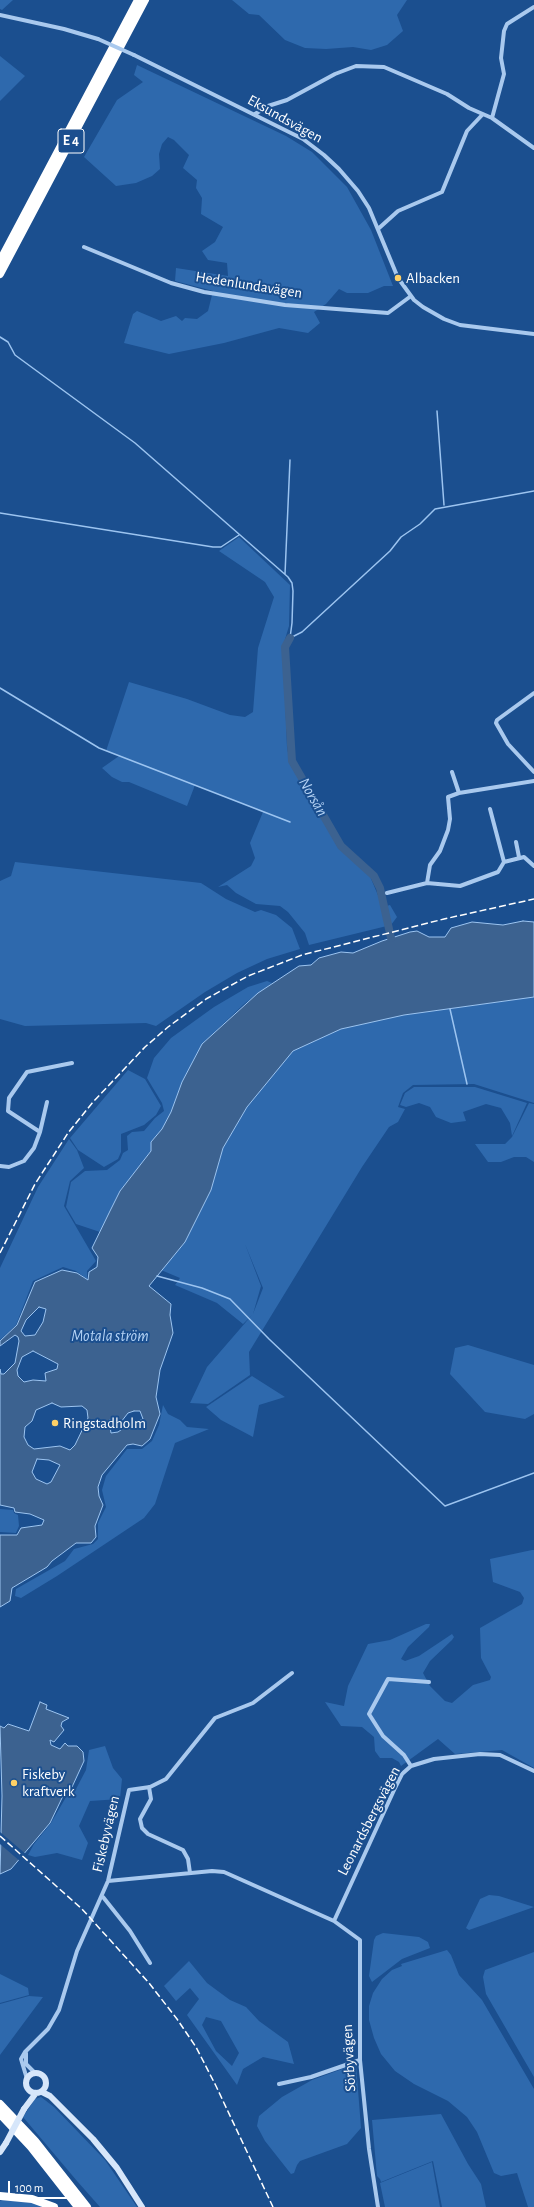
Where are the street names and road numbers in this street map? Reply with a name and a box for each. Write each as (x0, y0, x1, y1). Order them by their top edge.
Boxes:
street label: Eksundsvägen (244, 91, 326, 147)
road number: E 4 (58, 129, 84, 153)
street label: Hedenlundavägen (194, 268, 304, 302)
street label: Leonardsbergsvägen (334, 1763, 404, 1879)
street label: Fiskebyvägen (88, 1794, 124, 1874)
street label: Sörbyvägen (338, 2024, 360, 2092)

